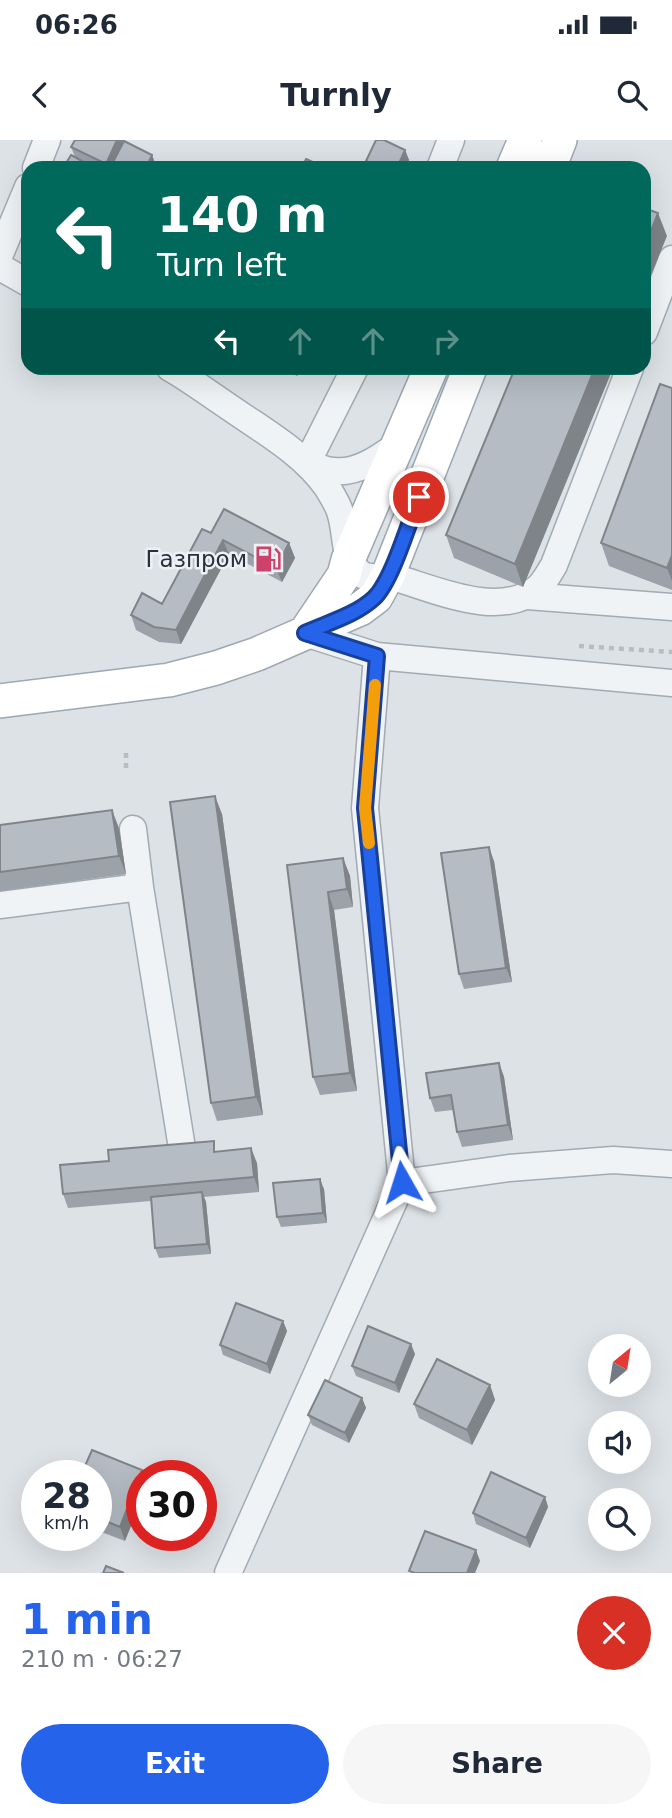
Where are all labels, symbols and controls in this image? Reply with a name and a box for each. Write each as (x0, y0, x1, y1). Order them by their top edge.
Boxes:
text: 06:26 (35, 10, 118, 40)
icon: back (21, 76, 59, 114)
text: Turnly (280, 76, 392, 114)
icon: search (613, 76, 651, 114)
text: 140 m (157, 187, 327, 244)
icon: left (42, 189, 133, 280)
text: Turn left (157, 246, 287, 284)
icon: left (208, 322, 246, 360)
icon: ahead (281, 322, 319, 360)
icon: ahead (354, 322, 392, 360)
icon: right (427, 322, 465, 360)
pin (389, 467, 449, 527)
icon: arrive (400, 478, 438, 516)
fuel station icon: Газпром (253, 544, 283, 574)
place label: Газпром (146, 546, 247, 572)
position arrow (365, 1145, 439, 1219)
north arrow (588, 1334, 651, 1396)
map controls (588, 1334, 651, 1551)
button: sound (588, 1411, 651, 1474)
speed limit sign: 30 (126, 1460, 217, 1551)
text: 28 (42, 1476, 91, 1516)
button: search (588, 1488, 651, 1551)
text: km/h (44, 1512, 89, 1533)
text: 1 min (21, 1595, 153, 1644)
button: close (577, 1596, 651, 1670)
text: 210 m · 06:27 (21, 1646, 183, 1672)
button: Exit (21, 1724, 329, 1804)
button: Share (343, 1724, 651, 1804)

